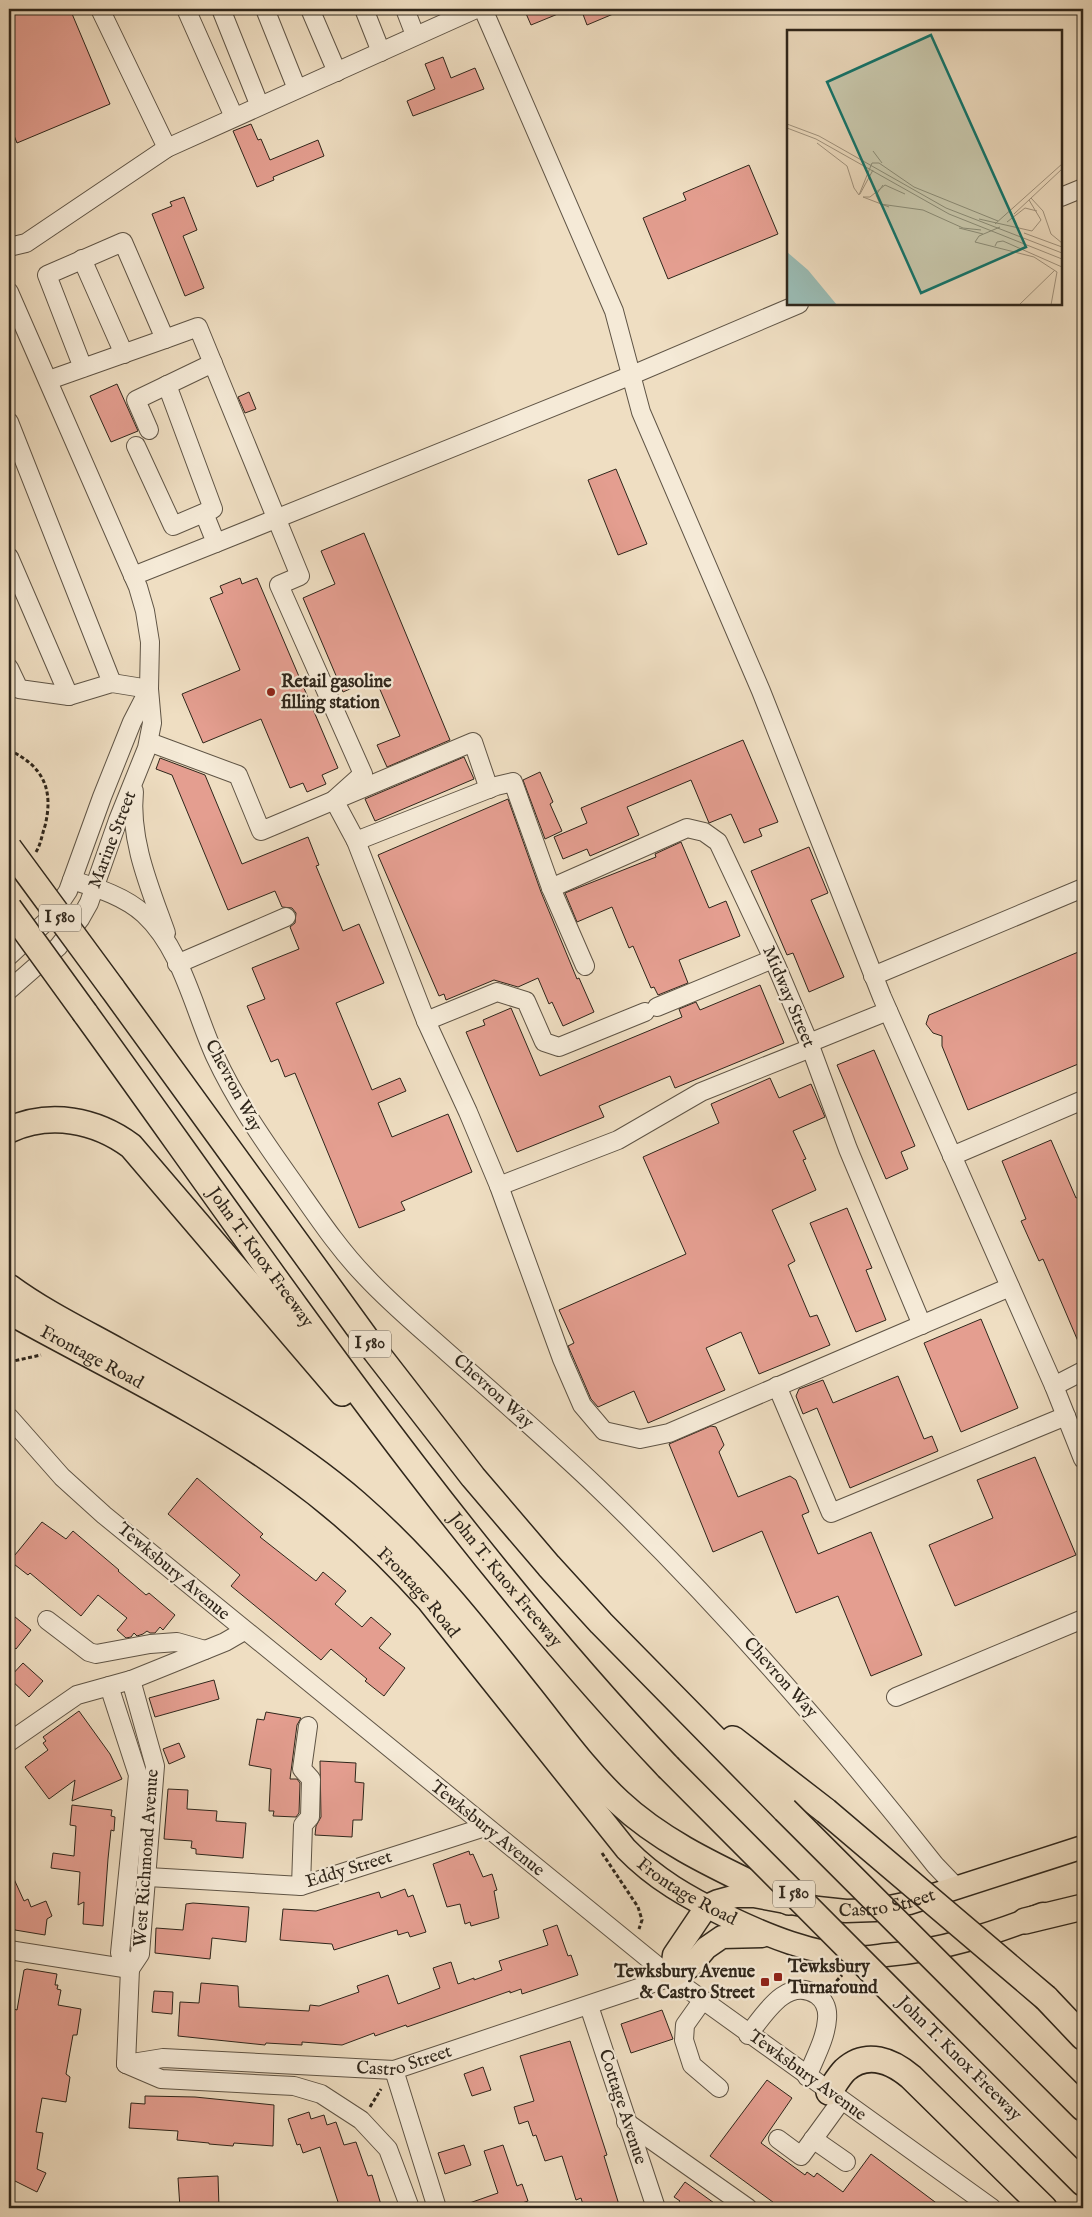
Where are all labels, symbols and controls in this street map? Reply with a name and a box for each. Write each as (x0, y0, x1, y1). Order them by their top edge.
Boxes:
inset map (787, 30, 1062, 305)
place label: Retail gasoline filling station (281, 671, 392, 715)
marker: Retail gasoline filling station (265, 686, 277, 698)
street label: Marine Street (84, 788, 142, 892)
road number: I 580 (39, 904, 81, 931)
street label: Midway Street (756, 943, 820, 1051)
street label: Chevron Way (199, 1036, 267, 1136)
street label: John T. Knox Freeway (201, 1181, 319, 1332)
street label: Frontage Road (36, 1321, 148, 1395)
road number: I 580 (349, 1330, 391, 1358)
street label: Chevron Way (448, 1350, 538, 1434)
street label: John T. Knox Freeway (442, 1507, 567, 1652)
street label: Tewksbury Avenue (112, 1518, 234, 1626)
street label: Frontage Road (372, 1543, 465, 1643)
street label: Chevron Way (738, 1633, 822, 1723)
street label: West Richmond Avenue (129, 1768, 165, 1948)
street label: Tewksbury Avenue (425, 1776, 549, 1882)
street label: Eddy Street (303, 1846, 395, 1894)
street label: Frontage Road (632, 1853, 741, 1931)
road number: I 580 (773, 1880, 815, 1908)
street label: Castro Street (837, 1884, 938, 1923)
place label: Tewksbury Turnaround (787, 1956, 878, 2000)
place label: Tewksbury Avenue & Castro Street (613, 1961, 756, 2005)
marker: Tewksbury Turnaround (772, 1971, 784, 1983)
marker: Tewksbury Avenue & Castro Street (759, 1976, 771, 1988)
street label: John T. Knox Freeway (890, 1990, 1026, 2126)
street label: Tewksbury Avenue (743, 2025, 871, 2127)
street label: Castro Street (356, 2040, 455, 2082)
street label: Cottage Avenue (593, 2047, 651, 2167)

